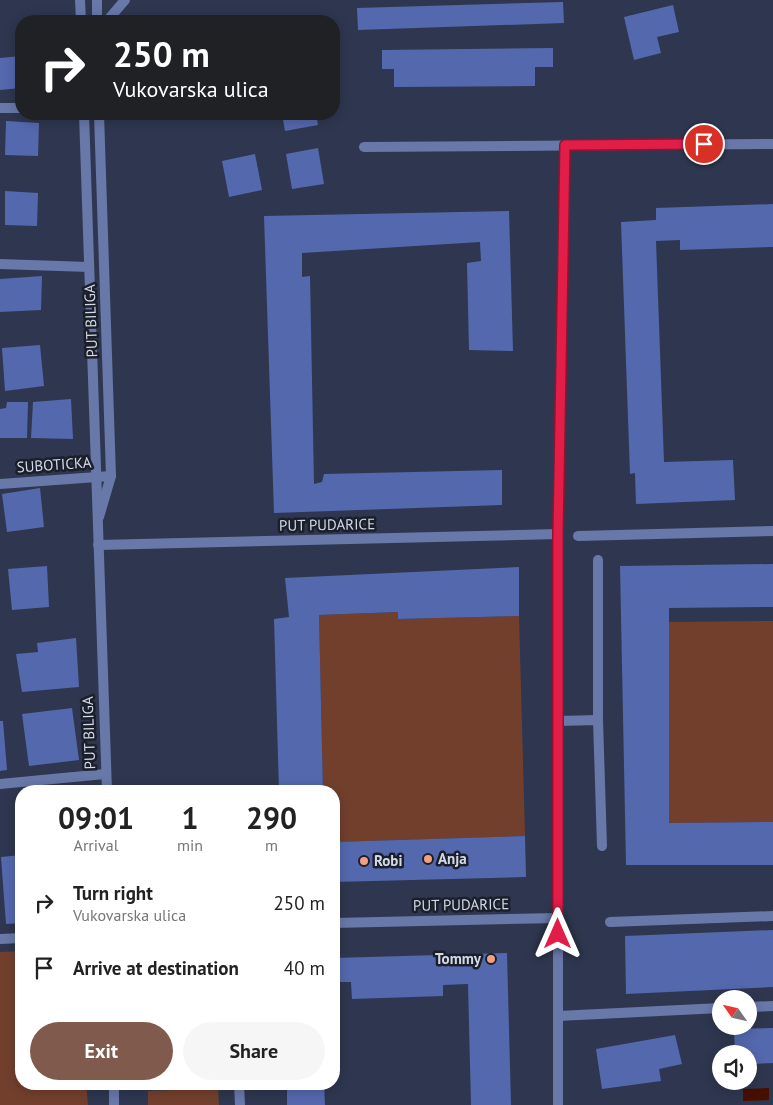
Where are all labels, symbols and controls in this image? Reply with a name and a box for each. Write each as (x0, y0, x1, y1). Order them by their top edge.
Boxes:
text: 250 m (113, 31, 210, 77)
icon: right (30, 35, 95, 100)
text: Vukovarska ulica (113, 75, 269, 103)
pin (683, 123, 725, 165)
icon: arrive (690, 130, 718, 158)
street label: PUT BILIGA (80, 284, 101, 358)
street label: SUBOTICKA (16, 452, 92, 477)
street label: PUT PUDARICE (279, 514, 375, 535)
street label: PUT BILIGA (78, 696, 99, 770)
text: 09:01 (58, 798, 134, 837)
text: 1 (182, 798, 199, 837)
text: 290 (246, 798, 297, 837)
text: Arrival (74, 835, 118, 855)
text: min (177, 835, 203, 855)
text: m (265, 835, 278, 855)
place label: Anja (438, 849, 467, 868)
place label: Robi (374, 851, 402, 870)
marker: Anja (422, 853, 434, 865)
marker: Robi (358, 855, 370, 867)
text: Turn right (73, 881, 153, 905)
icon: right (30, 889, 58, 917)
text: 250 m (273, 891, 325, 915)
street label: PUT PUDARICE (413, 894, 509, 915)
text: Vukovarska ulica (73, 905, 186, 925)
position arrow (531, 907, 583, 959)
place label: Tommy (435, 949, 482, 968)
marker: Tommy (485, 953, 497, 965)
icon: arrive (30, 954, 58, 982)
text: Arrive at destination (73, 956, 239, 980)
text: 40 m (284, 956, 325, 980)
north arrow (712, 990, 758, 1035)
map controls (712, 990, 757, 1090)
button: Exit (30, 1022, 173, 1080)
button: Share (183, 1022, 325, 1080)
button: sound (712, 1045, 757, 1090)

